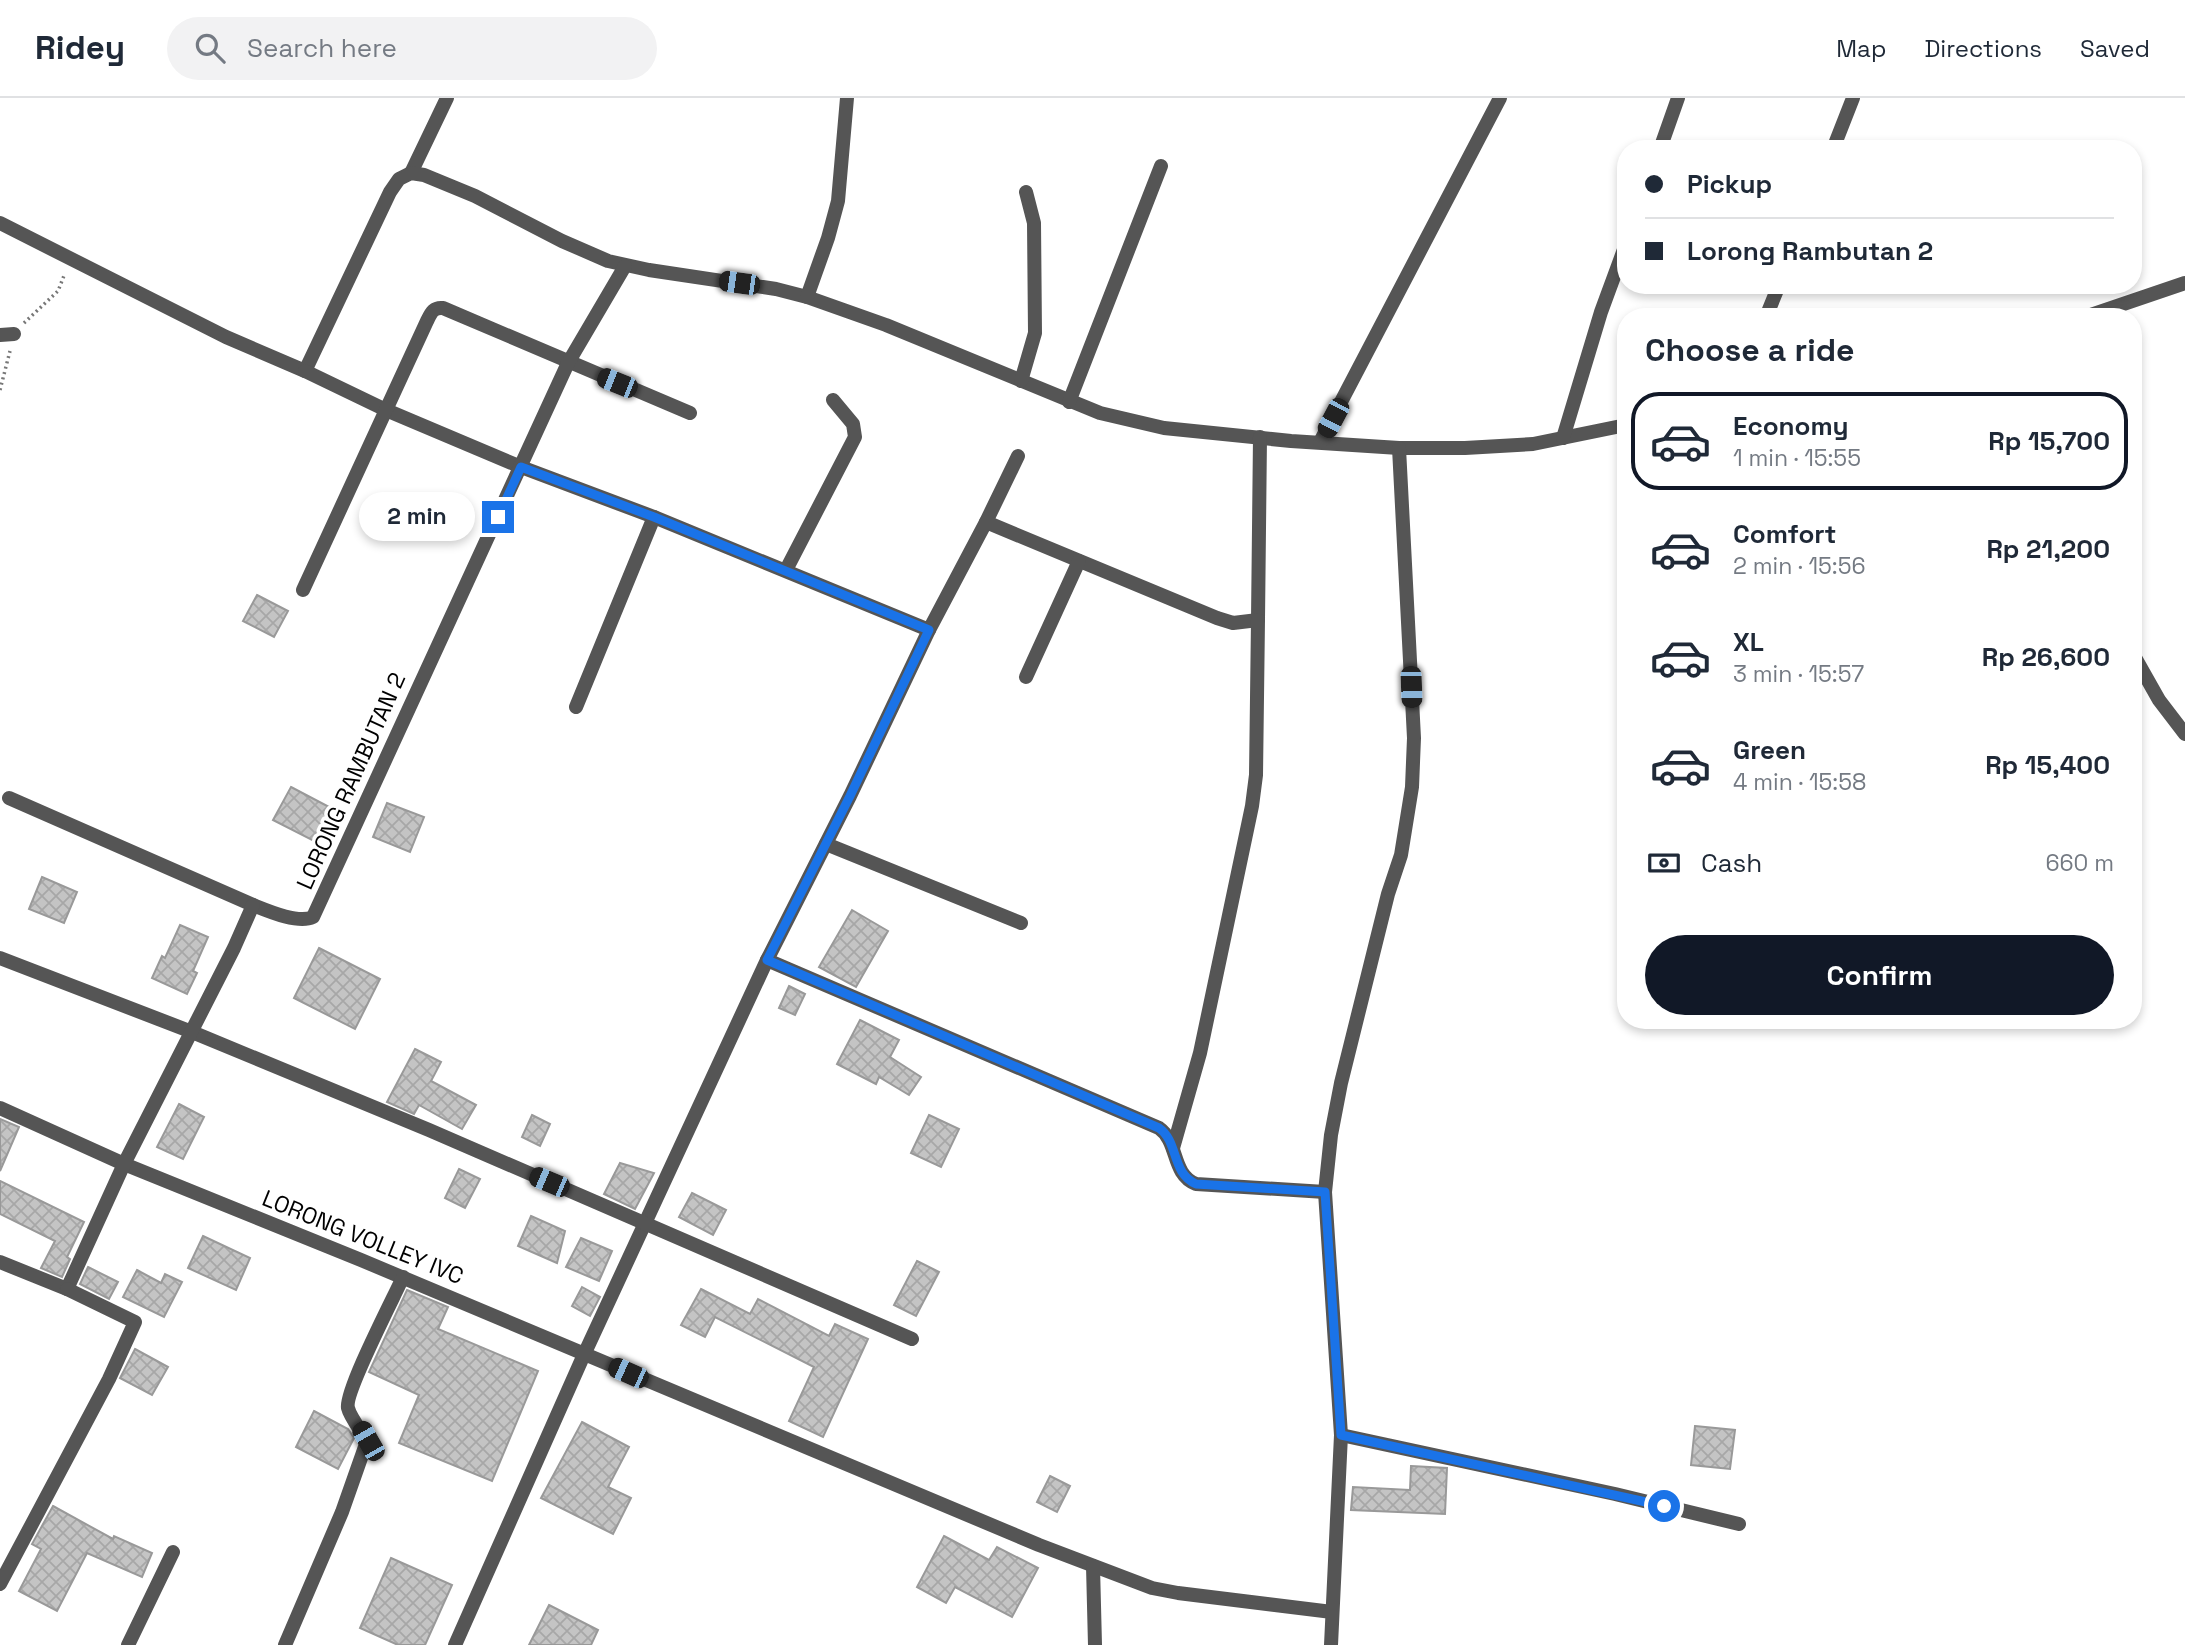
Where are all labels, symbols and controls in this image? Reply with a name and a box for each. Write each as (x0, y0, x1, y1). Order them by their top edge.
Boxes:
search box (167, 17, 657, 80)
text: Ridey (35, 27, 125, 69)
icon: search (191, 29, 229, 67)
text: Search here (247, 31, 397, 65)
text: Map (1836, 33, 1886, 64)
text: Directions (1924, 33, 2042, 64)
text: Saved (2080, 33, 2150, 64)
text: Pickup (1687, 167, 1772, 201)
text: Lorong Rambutan 2 (1687, 234, 1933, 268)
car (717, 270, 762, 296)
text: Choose a ride (1645, 330, 1855, 370)
car (594, 365, 641, 401)
car (1314, 395, 1353, 441)
text: Economy (1733, 409, 1849, 443)
icon: car (1649, 410, 1712, 473)
text: Rp 15,700 (1988, 424, 2110, 458)
text: 1 min · 15:55 (1733, 443, 1861, 473)
callout: 2 min (358, 492, 474, 542)
text: 2 min (387, 501, 447, 531)
route end (482, 501, 514, 533)
text: Comfort (1733, 517, 1836, 551)
icon: car (1649, 518, 1712, 581)
text: Rp 21,200 (1986, 532, 2110, 566)
text: 2 min · 15:56 (1733, 551, 1865, 581)
text: XL (1733, 625, 1764, 659)
icon: car (1649, 626, 1712, 689)
text: Rp 26,600 (1982, 640, 2110, 674)
text: 3 min · 15:57 (1733, 659, 1864, 689)
car (1400, 666, 1423, 708)
street label: LORONG RAMBUTAN 2 (290, 668, 412, 894)
text: Green (1733, 733, 1806, 767)
icon: car (1649, 734, 1712, 797)
text: Rp 15,400 (1985, 748, 2110, 782)
text: 4 min · 15:58 (1733, 767, 1866, 797)
icon: cash (1645, 844, 1683, 882)
text: Cash (1701, 846, 1762, 880)
text: 660 m (2045, 848, 2114, 878)
button: Confirm (1645, 935, 2114, 1015)
car (526, 1164, 573, 1200)
street label: LORONG VOLLEY IVC (258, 1183, 468, 1291)
car (605, 1355, 652, 1391)
car (349, 1418, 388, 1464)
route start (1648, 1490, 1680, 1522)

